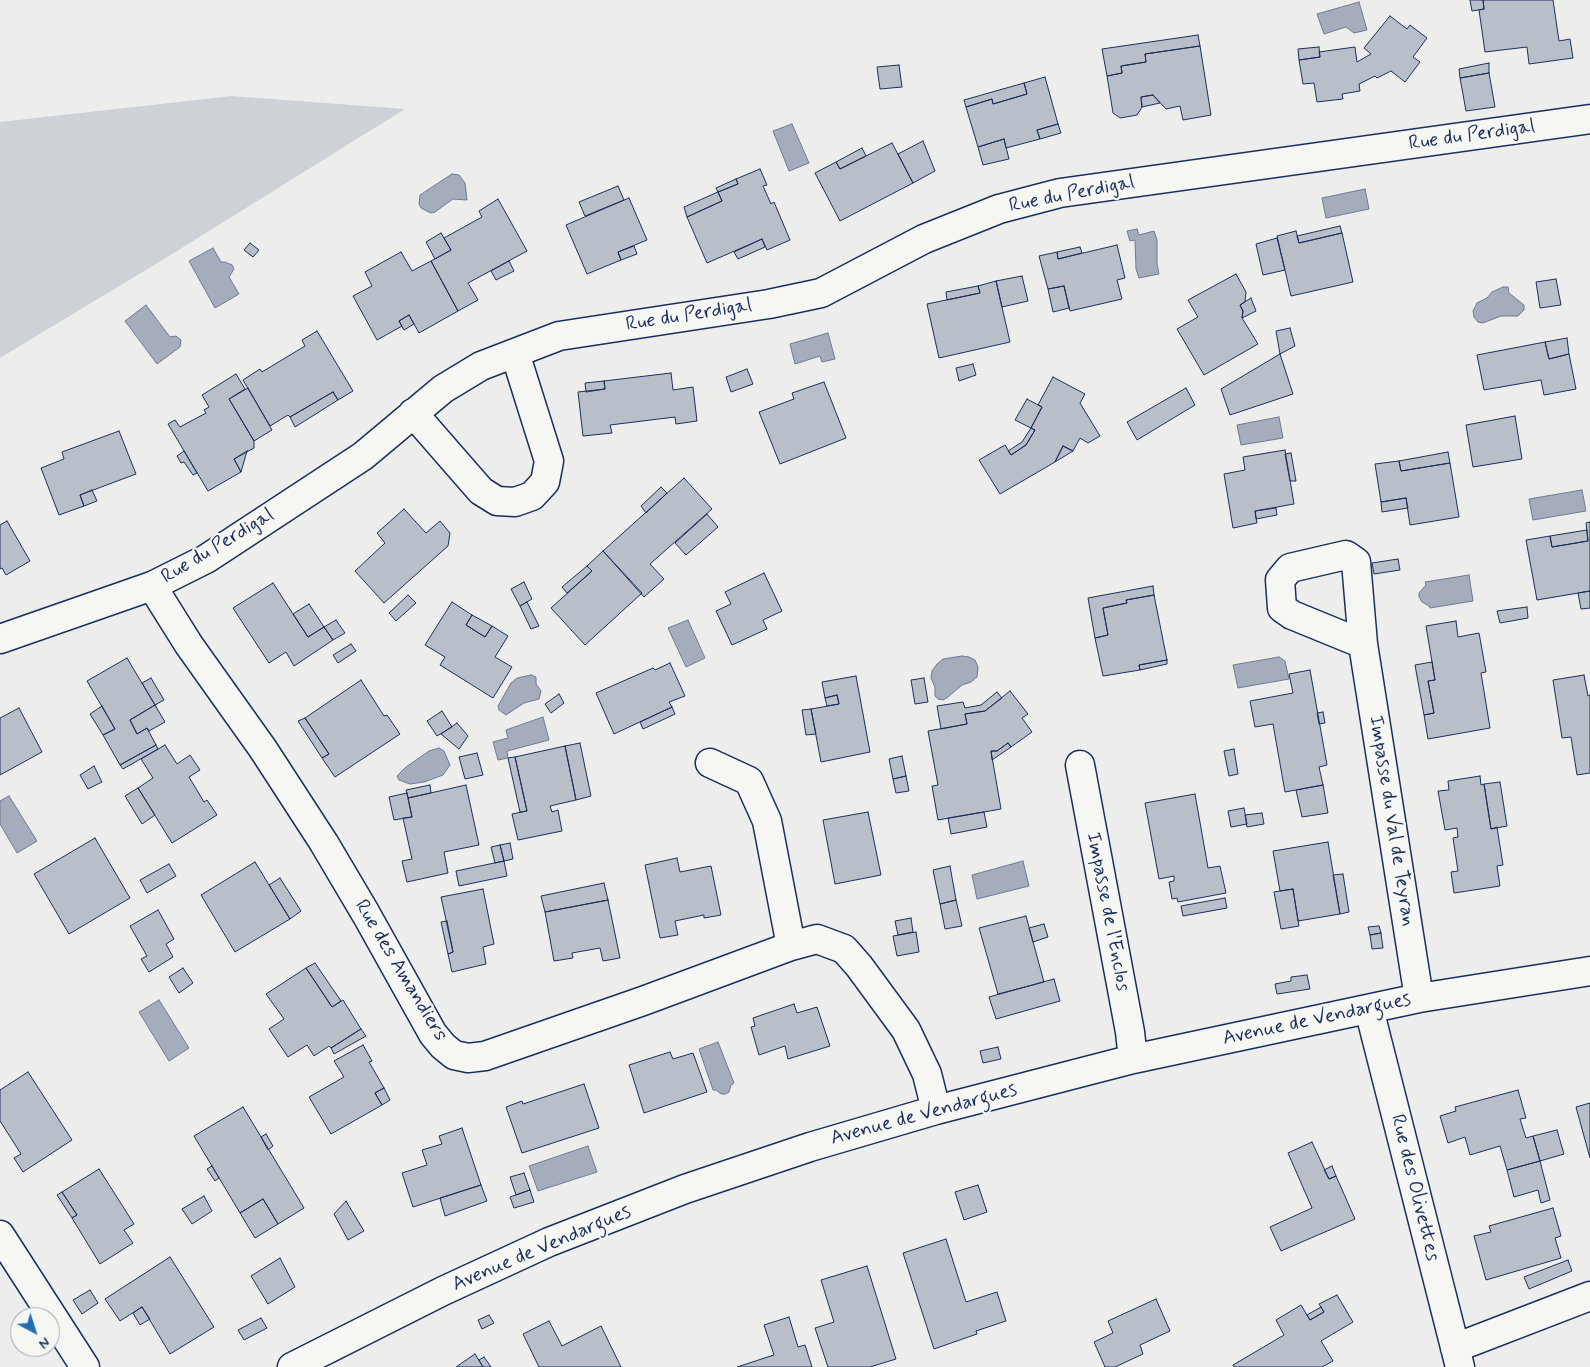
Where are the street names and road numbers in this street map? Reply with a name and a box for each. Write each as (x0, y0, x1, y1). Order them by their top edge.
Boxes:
street label: Rue du Perdigal (1407, 115, 1537, 157)
street label: Rue du Perdigal (1007, 171, 1137, 219)
street label: Rue du Perdigal (624, 294, 754, 338)
street label: Rue du Perdigal (157, 504, 279, 590)
street label: Impasse du Val de Teyran (1363, 714, 1419, 928)
street label: Impasse de l'Enclos (1080, 831, 1134, 993)
street label: Rue des Amandiers (348, 896, 452, 1046)
street label: Avenue de Vendargues (1221, 988, 1413, 1052)
street label: Avenue de Vendargues (828, 1079, 1020, 1151)
street label: Rue des Olivettes (1384, 1112, 1444, 1264)
street label: Avenue de Vendargues (449, 1200, 635, 1298)

